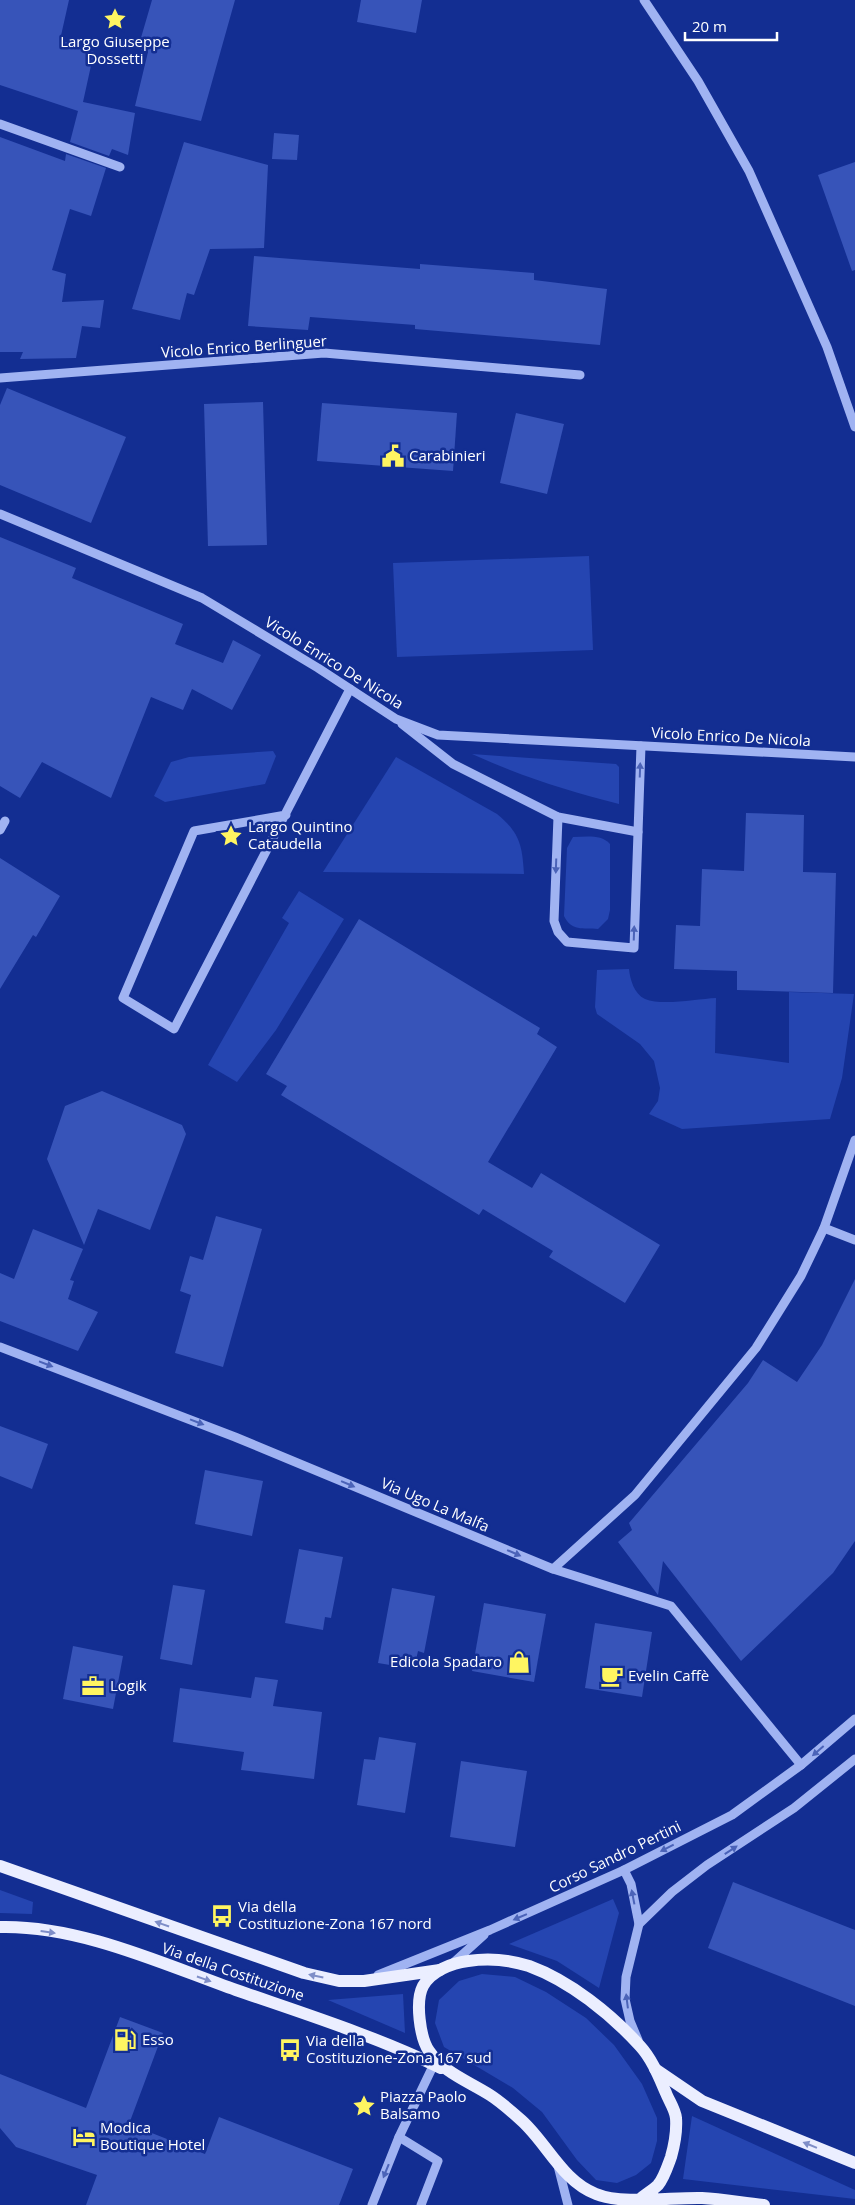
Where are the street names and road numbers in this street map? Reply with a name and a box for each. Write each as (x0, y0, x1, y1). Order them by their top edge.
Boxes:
street label: Vicolo Enrico Berlinguer (160, 330, 327, 362)
street label: Vicolo Enrico De Nicola (261, 611, 408, 713)
street label: Vicolo Enrico De Nicola (651, 722, 811, 750)
street label: Via Ugo La Malfa (378, 1472, 493, 1536)
street label: Corso Sandro Pertini (545, 1815, 684, 1897)
street label: Via della Costituzione (160, 1937, 307, 2005)

